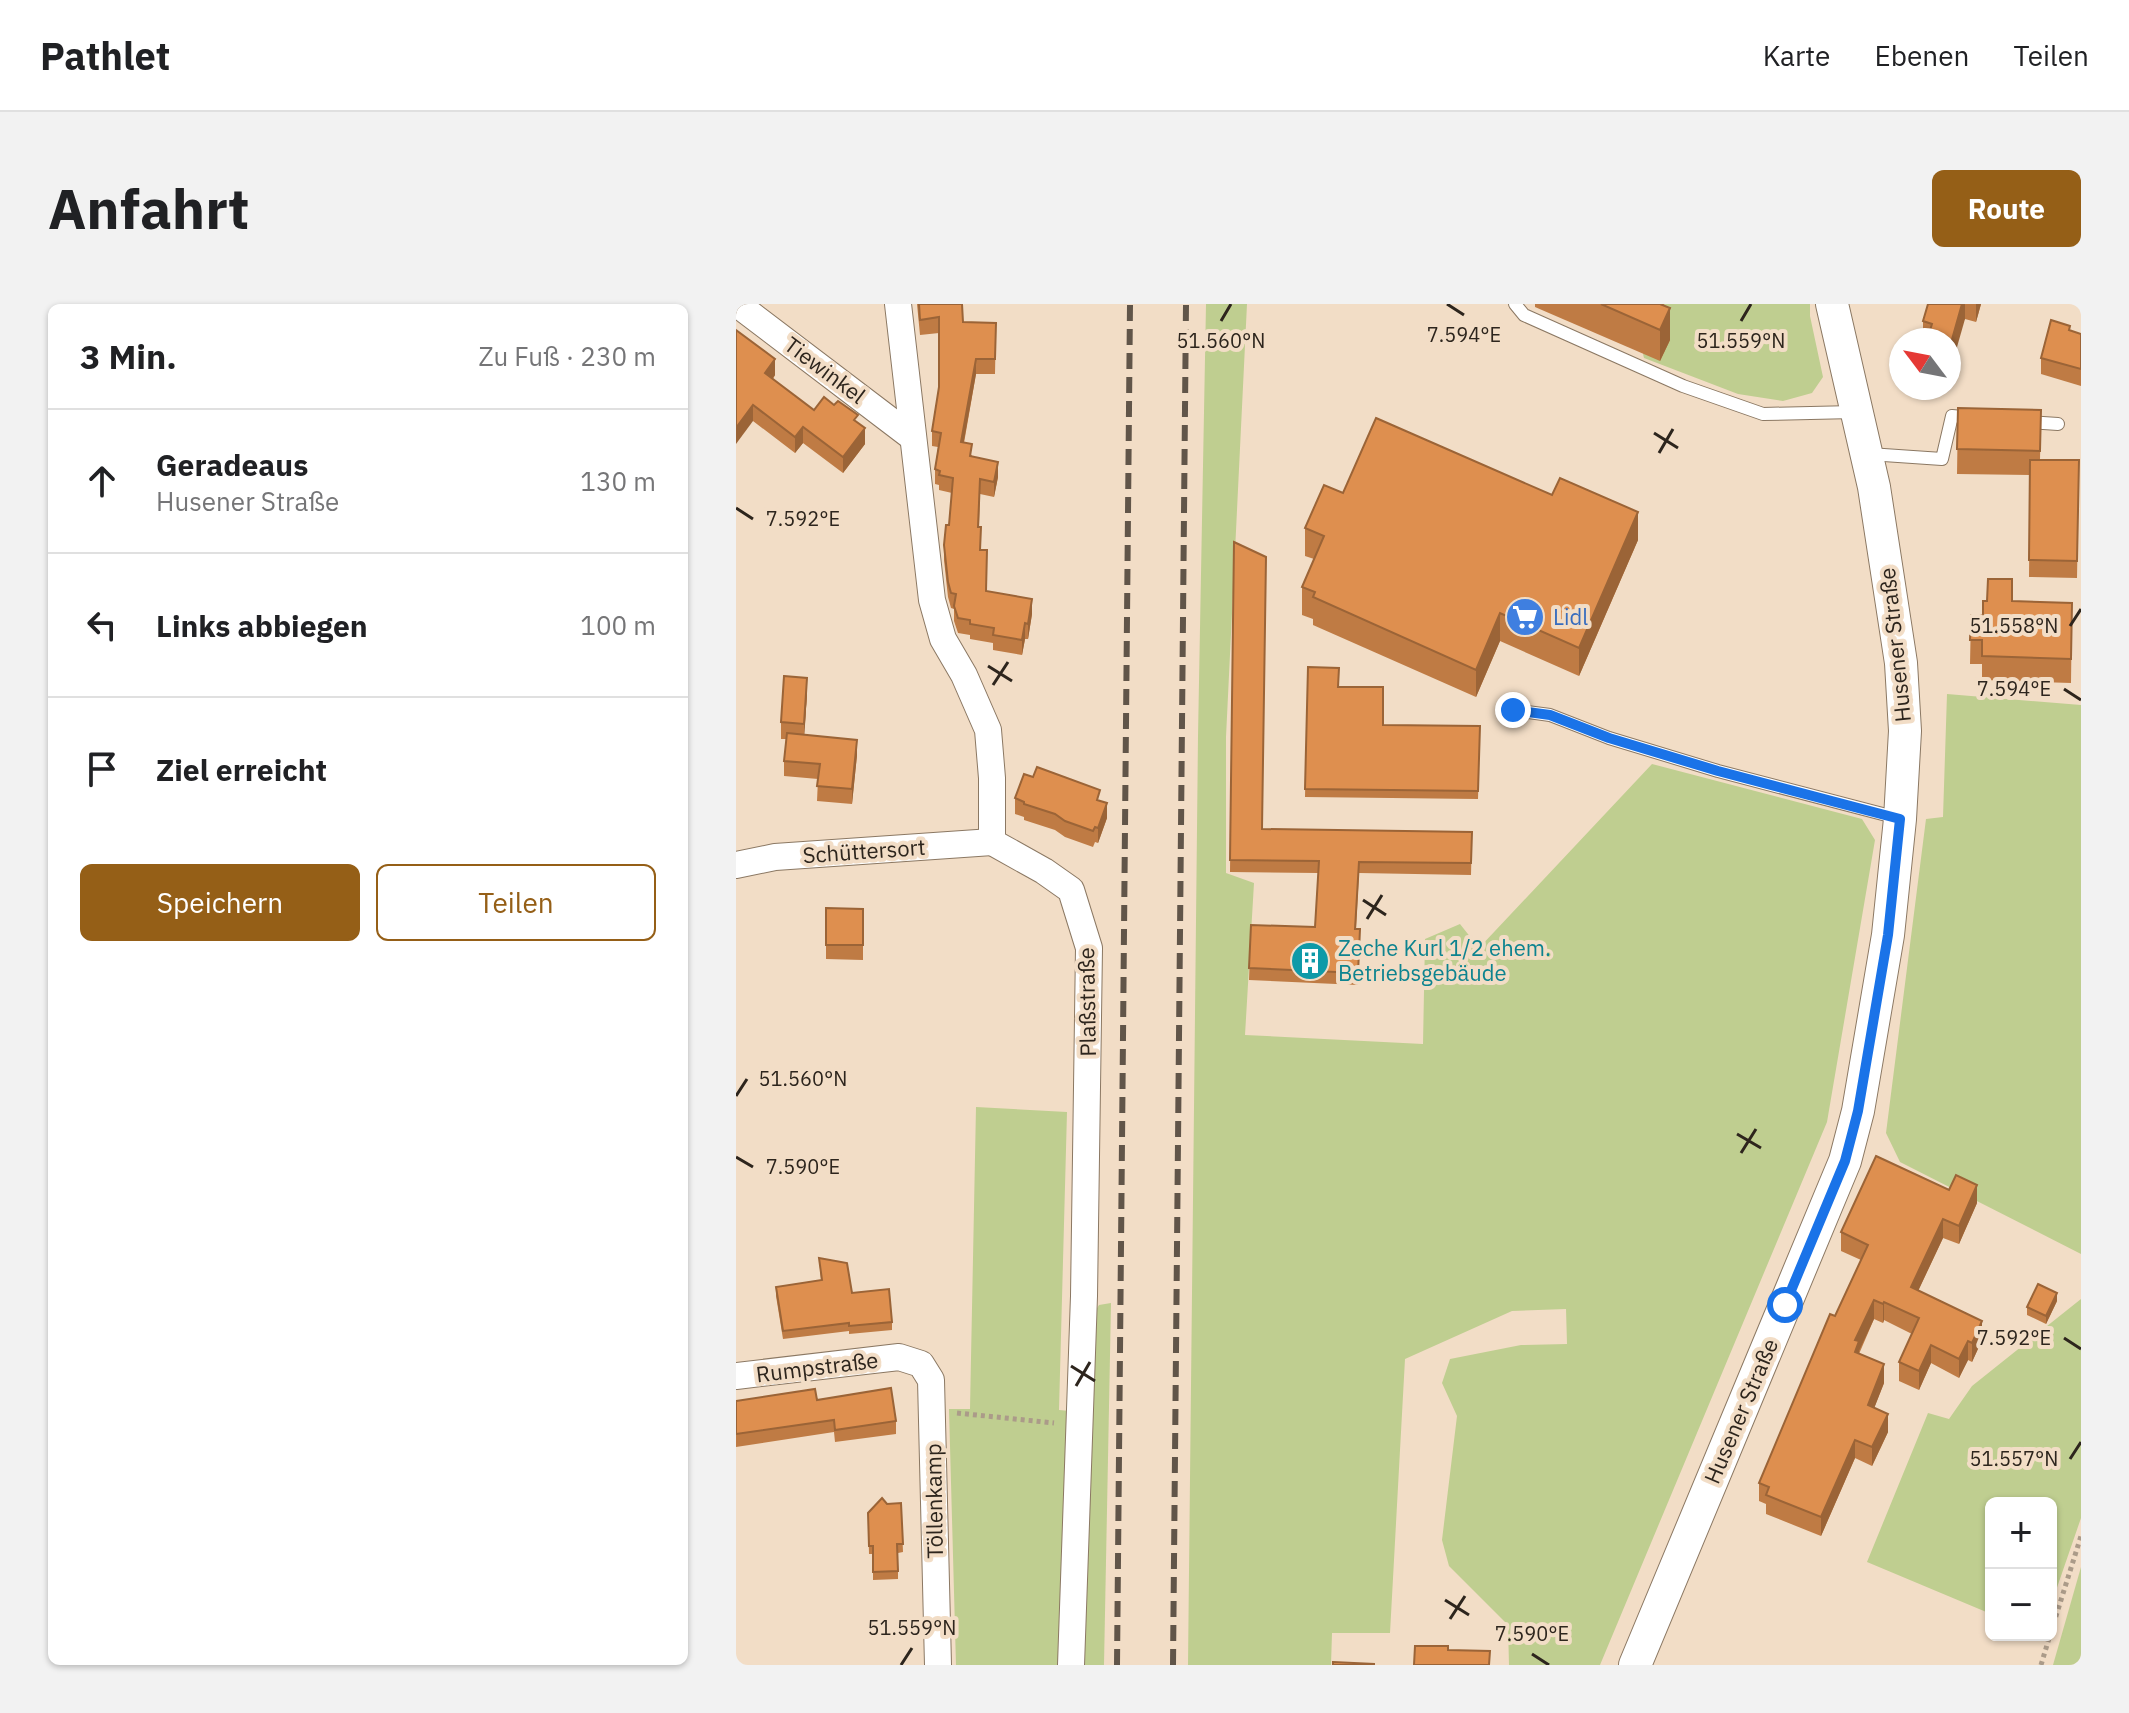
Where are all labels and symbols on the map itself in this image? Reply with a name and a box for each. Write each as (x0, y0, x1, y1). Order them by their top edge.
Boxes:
text: 7.594°E (1427, 321, 1501, 348)
text: 51.560°N (1177, 327, 1265, 354)
text: 51.559°N (1697, 327, 1785, 354)
north arrow (1889, 328, 1961, 400)
street label: Tiewinkel (779, 330, 872, 410)
text: 7.592°E (766, 505, 840, 532)
street label: Husener Straße (1872, 566, 1917, 724)
supermarket icon: Lidl (1504, 596, 1546, 638)
place label: Lidl (1553, 602, 1588, 631)
text: 51.558°N (1970, 612, 2058, 639)
text: 7.594°E (1977, 675, 2051, 702)
route end (1495, 692, 1531, 728)
street label: Schüttersort (802, 832, 926, 869)
place label: Zeche Kurl 1/2 ehem. Betriebsgebäude (1338, 933, 1551, 987)
building icon: Zeche Kurl 1/2 ehem. Betriebsgebäude (1289, 940, 1331, 982)
street label: Plaßstraße (1071, 947, 1102, 1057)
text: 51.560°N (759, 1065, 847, 1092)
text: 7.590°E (766, 1153, 840, 1180)
route start (1767, 1287, 1803, 1323)
text: 7.592°E (1977, 1324, 2051, 1351)
street label: Husener Straße (1697, 1334, 1784, 1488)
street label: Rumpstraße (754, 1345, 880, 1388)
street label: Töllenkamp (918, 1443, 949, 1559)
text: 51.557°N (1970, 1445, 2058, 1472)
text: 51.559°N (868, 1614, 956, 1641)
text: 7.590°E (1495, 1620, 1569, 1647)

